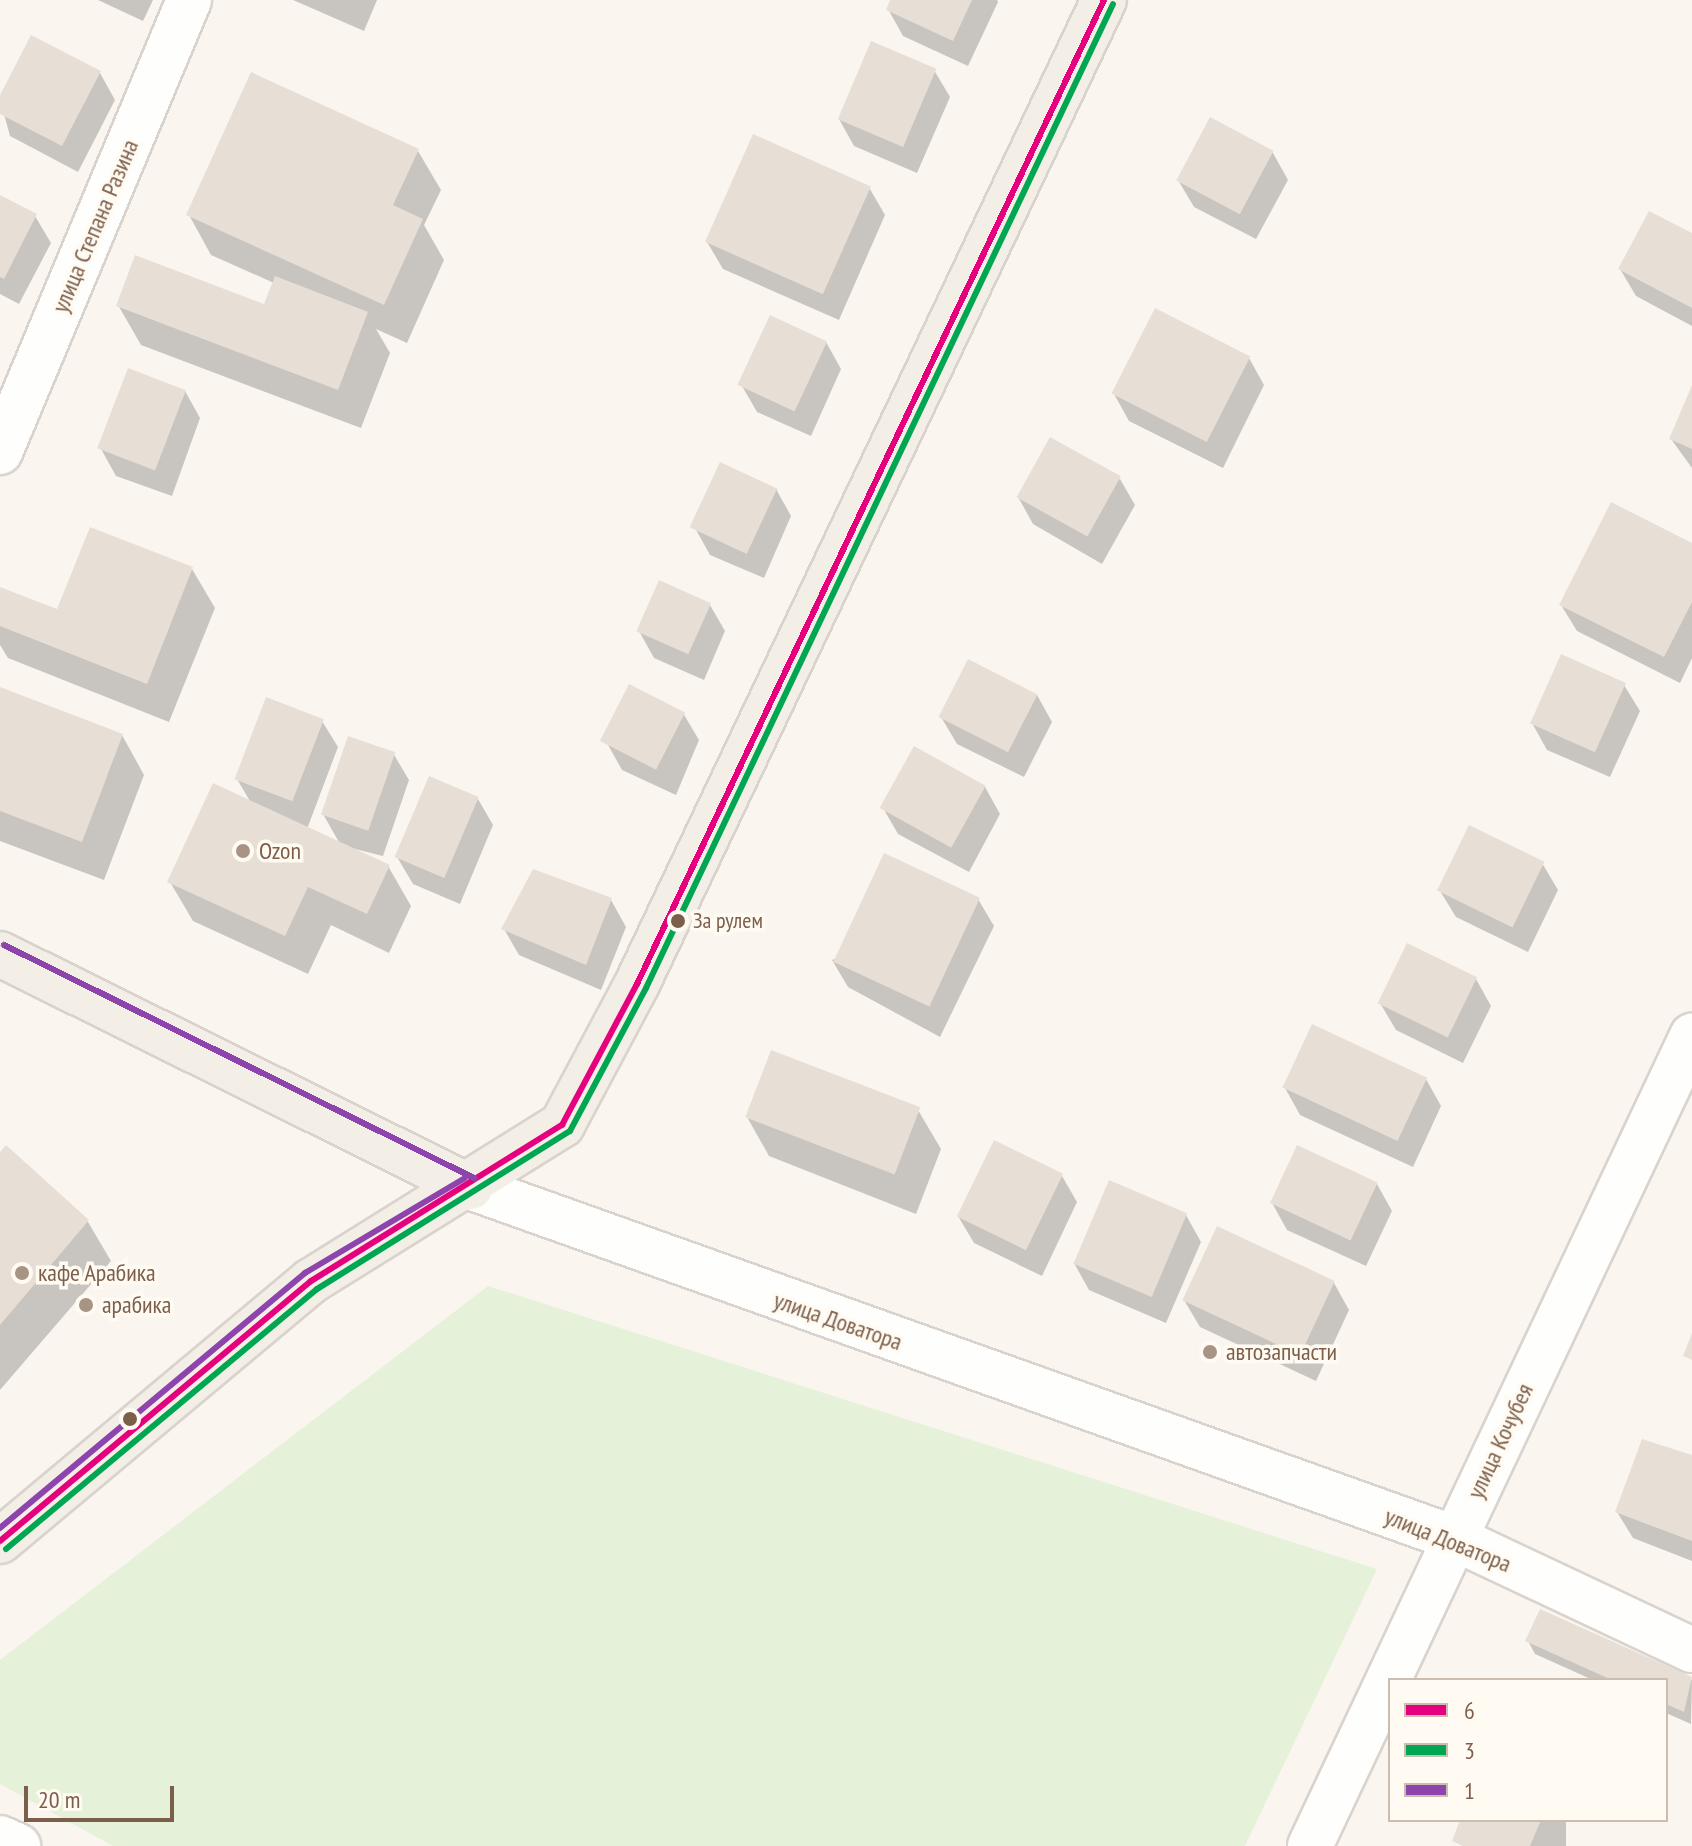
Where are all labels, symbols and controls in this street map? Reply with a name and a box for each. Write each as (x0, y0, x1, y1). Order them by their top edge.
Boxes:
street label: улица Степана Разина (46, 135, 144, 317)
place label: Ozon (259, 837, 301, 865)
marker: Ozon (234, 842, 252, 860)
place label: За рулем (693, 908, 763, 934)
marker: За рулем (670, 913, 686, 929)
place label: кафе Арабика (38, 1259, 156, 1287)
marker: кафе Арабика (13, 1264, 31, 1282)
street label: улица Доватора (770, 1286, 906, 1356)
place label: арабика (102, 1291, 171, 1319)
marker: арабика (77, 1296, 95, 1314)
place label: автозапчасти (1226, 1338, 1337, 1366)
marker: автозапчасти (1201, 1343, 1219, 1361)
street label: улица Кочубея (1461, 1379, 1539, 1503)
unlabelled marker (122, 1411, 138, 1427)
street label: улица Доватора (1380, 1501, 1516, 1579)
legend (1388, 1678, 1668, 1822)
text: 6 (1464, 1695, 1475, 1726)
text: 3 (1464, 1735, 1475, 1766)
scale bar (28, 1770, 178, 1820)
text: 1 (1464, 1775, 1475, 1806)
text: 20 m (38, 1784, 80, 1815)

